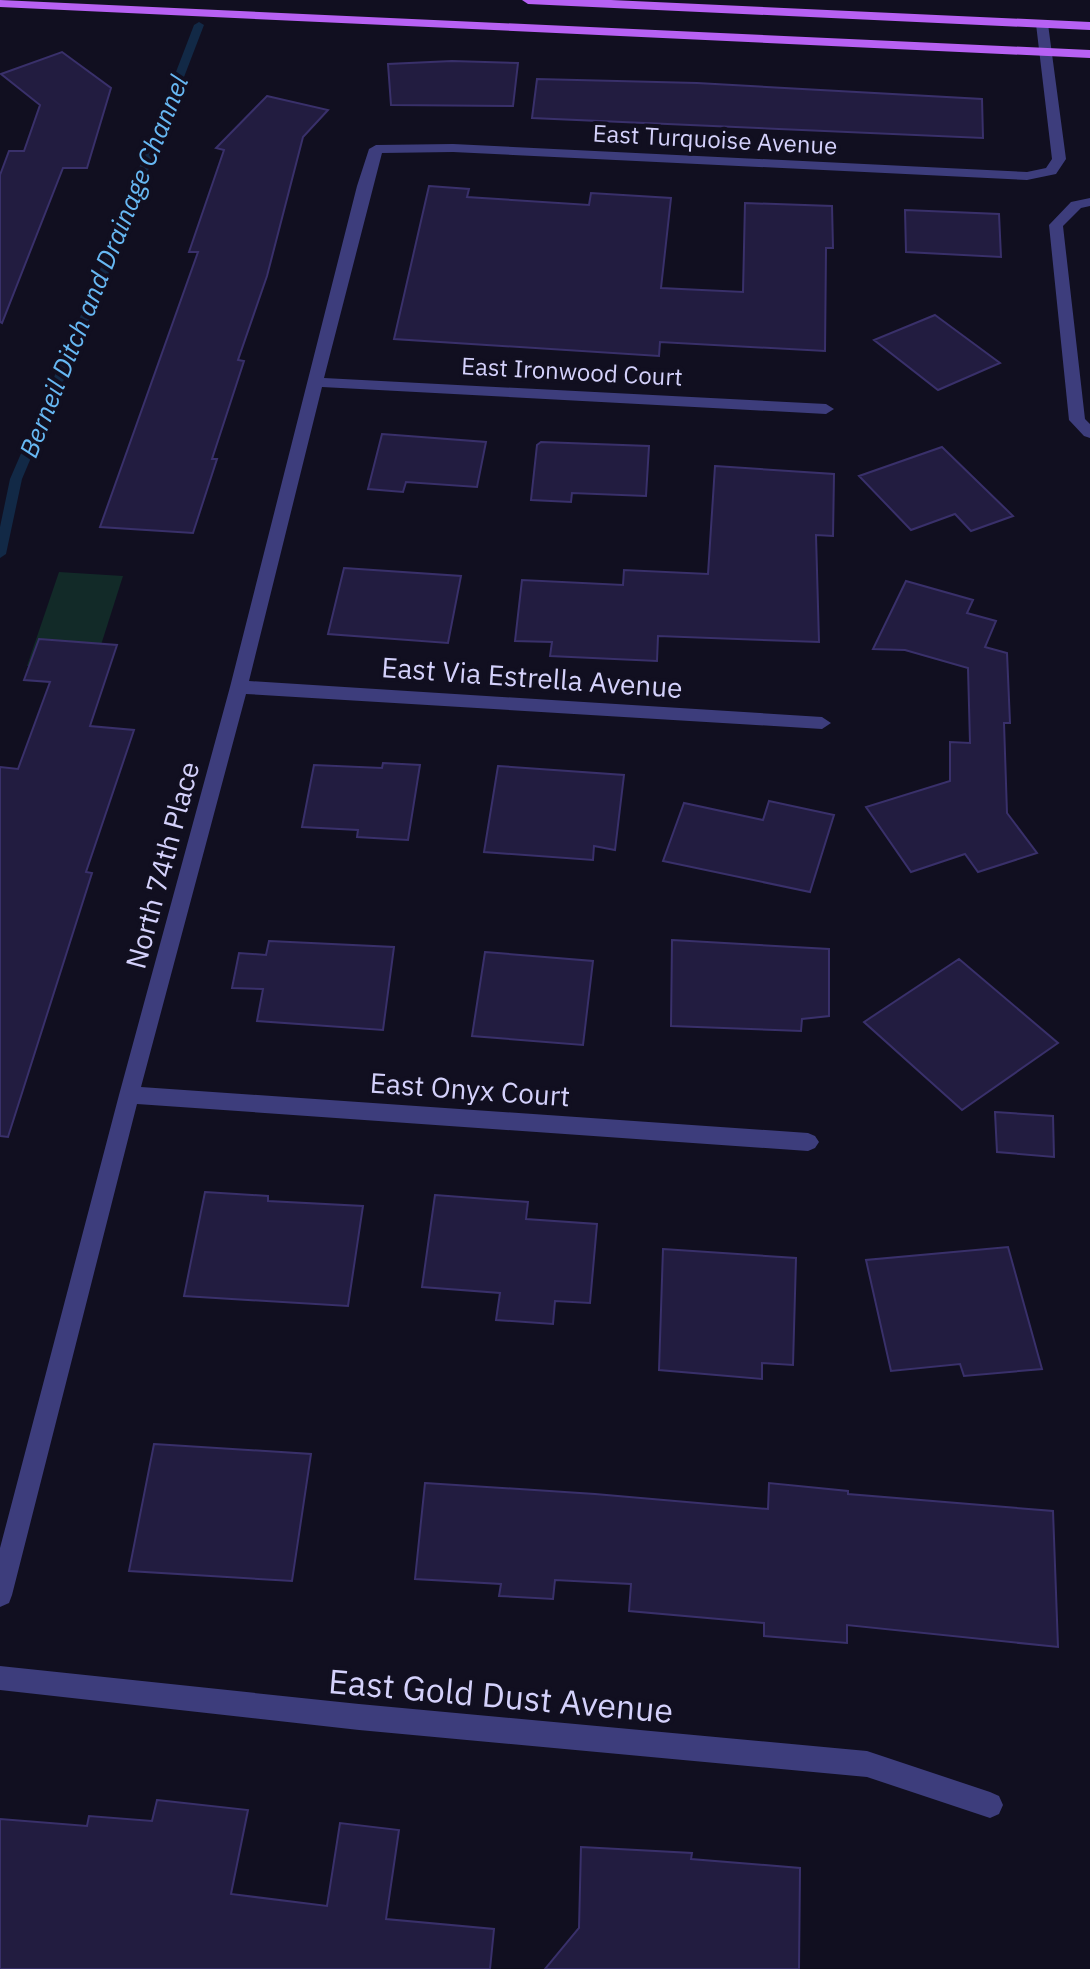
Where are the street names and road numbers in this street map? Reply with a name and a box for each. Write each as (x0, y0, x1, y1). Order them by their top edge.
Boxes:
street label: East Turquoise Avenue (592, 117, 838, 161)
street label: East Ironwood Court (460, 349, 684, 393)
street label: East Via Estrella Avenue (380, 648, 684, 706)
street label: North 74th Place (117, 757, 207, 973)
street label: East Onyx Court (369, 1064, 571, 1114)
street label: East Gold Dust Avenue (327, 1658, 675, 1732)

